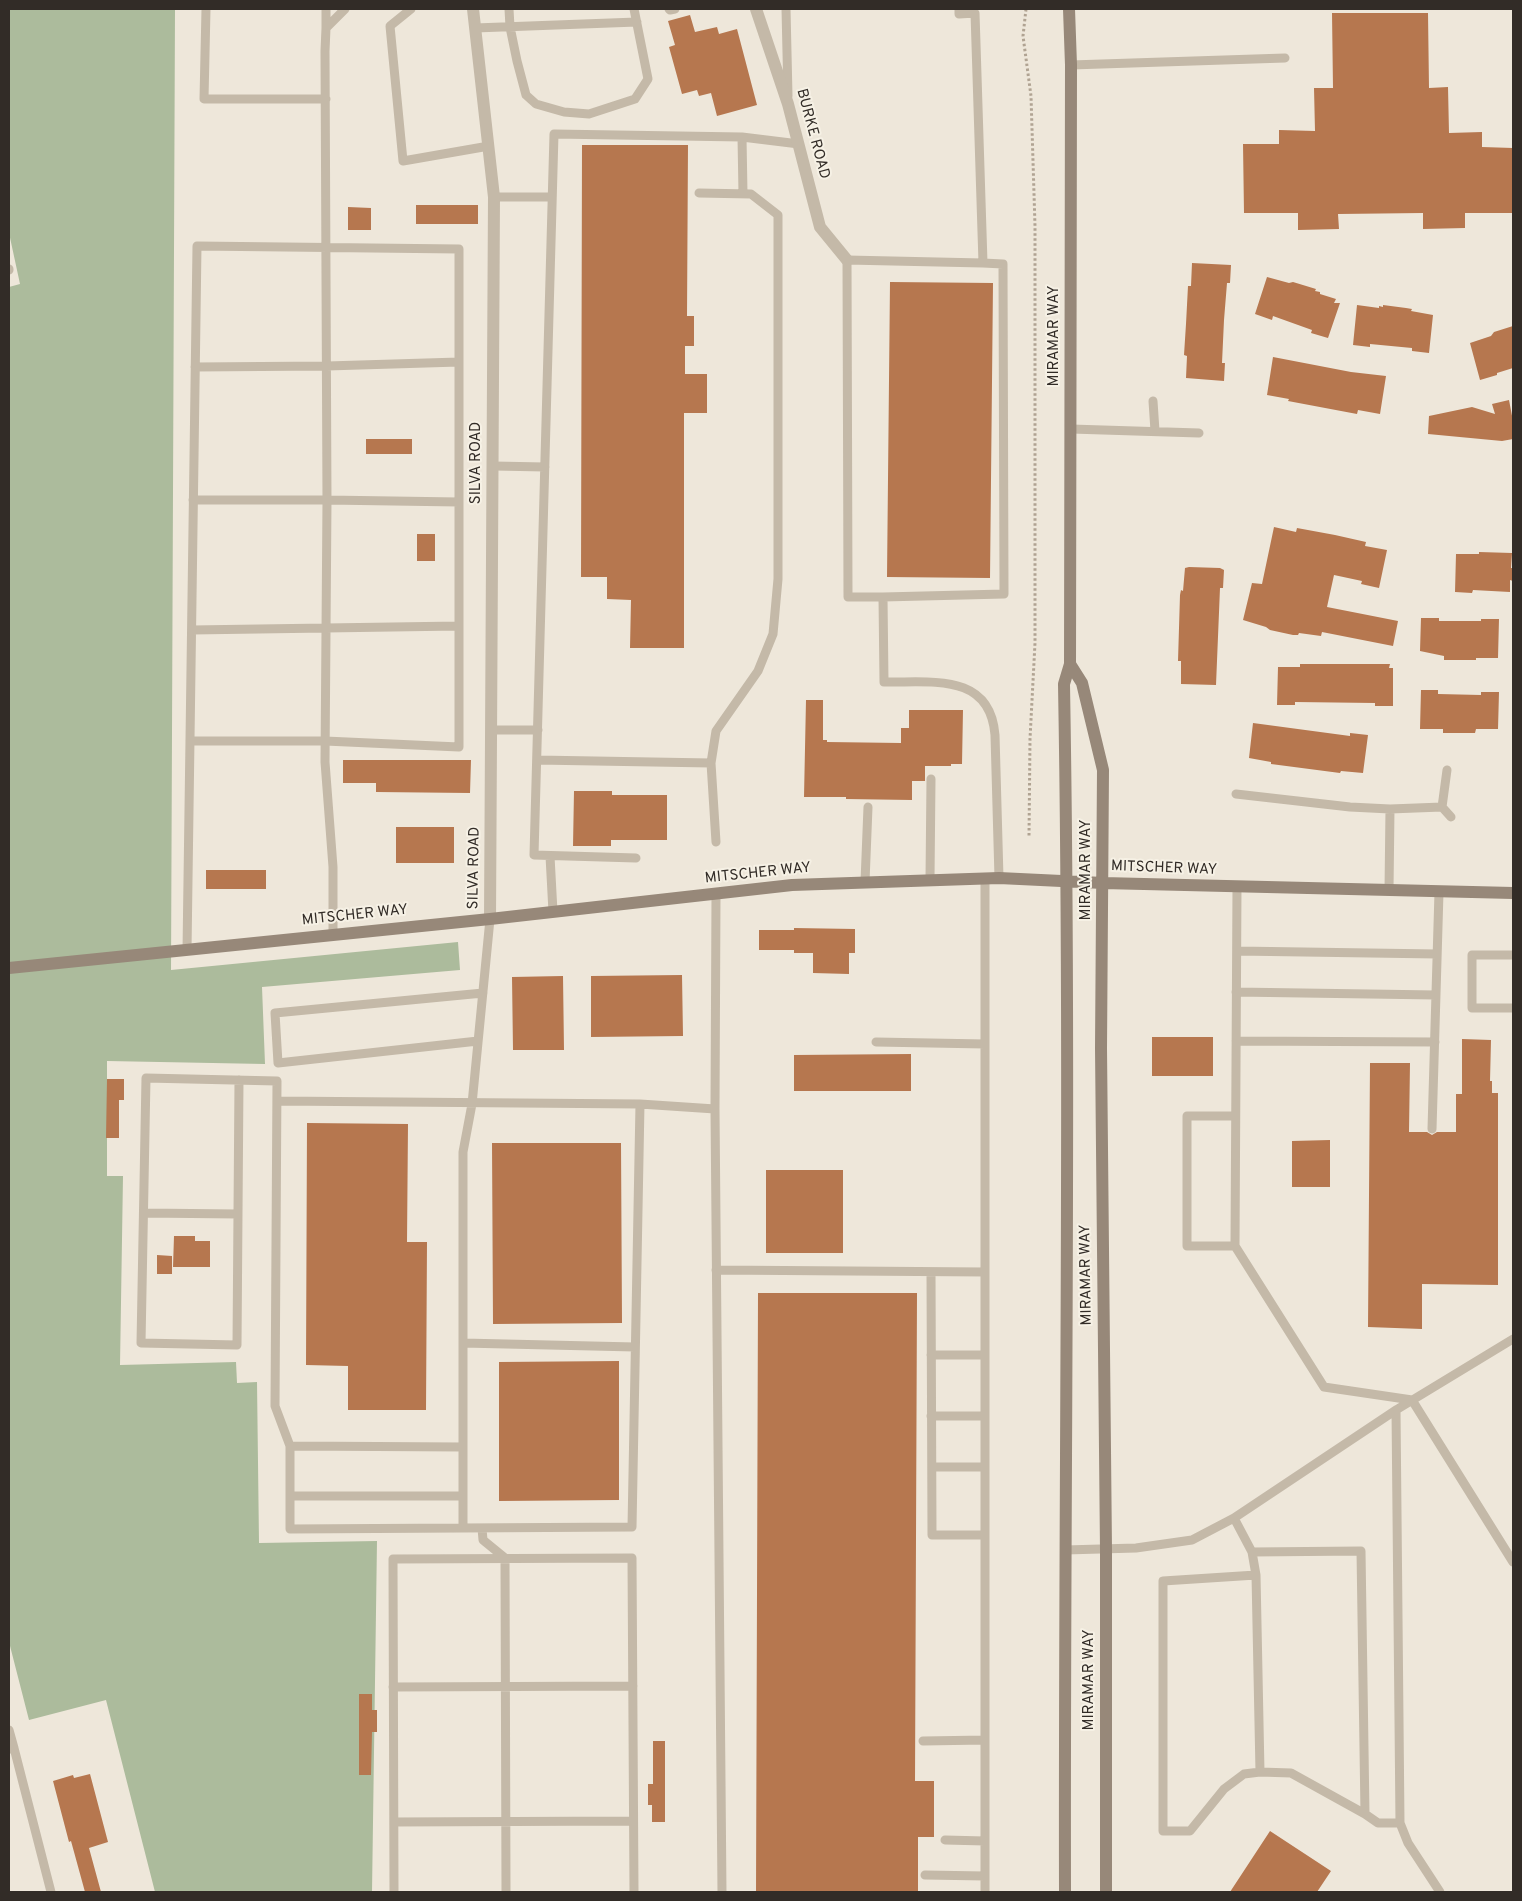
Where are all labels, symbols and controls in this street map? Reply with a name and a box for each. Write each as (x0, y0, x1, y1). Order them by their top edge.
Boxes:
street label: BURKE ROAD (791, 87, 833, 181)
street label: MIRAMAR WAY (1046, 285, 1064, 387)
street label: SILVA ROAD (468, 422, 486, 504)
street label: MIRAMAR WAY (1078, 819, 1096, 921)
street label: SILVA ROAD (465, 826, 485, 910)
street label: MITSCHER WAY (1110, 858, 1218, 880)
street label: MITSCHER WAY (704, 859, 812, 889)
street label: MITSCHER WAY (301, 901, 409, 931)
street label: MIRAMAR WAY (1077, 1224, 1097, 1326)
street label: MIRAMAR WAY (1081, 1629, 1099, 1731)

